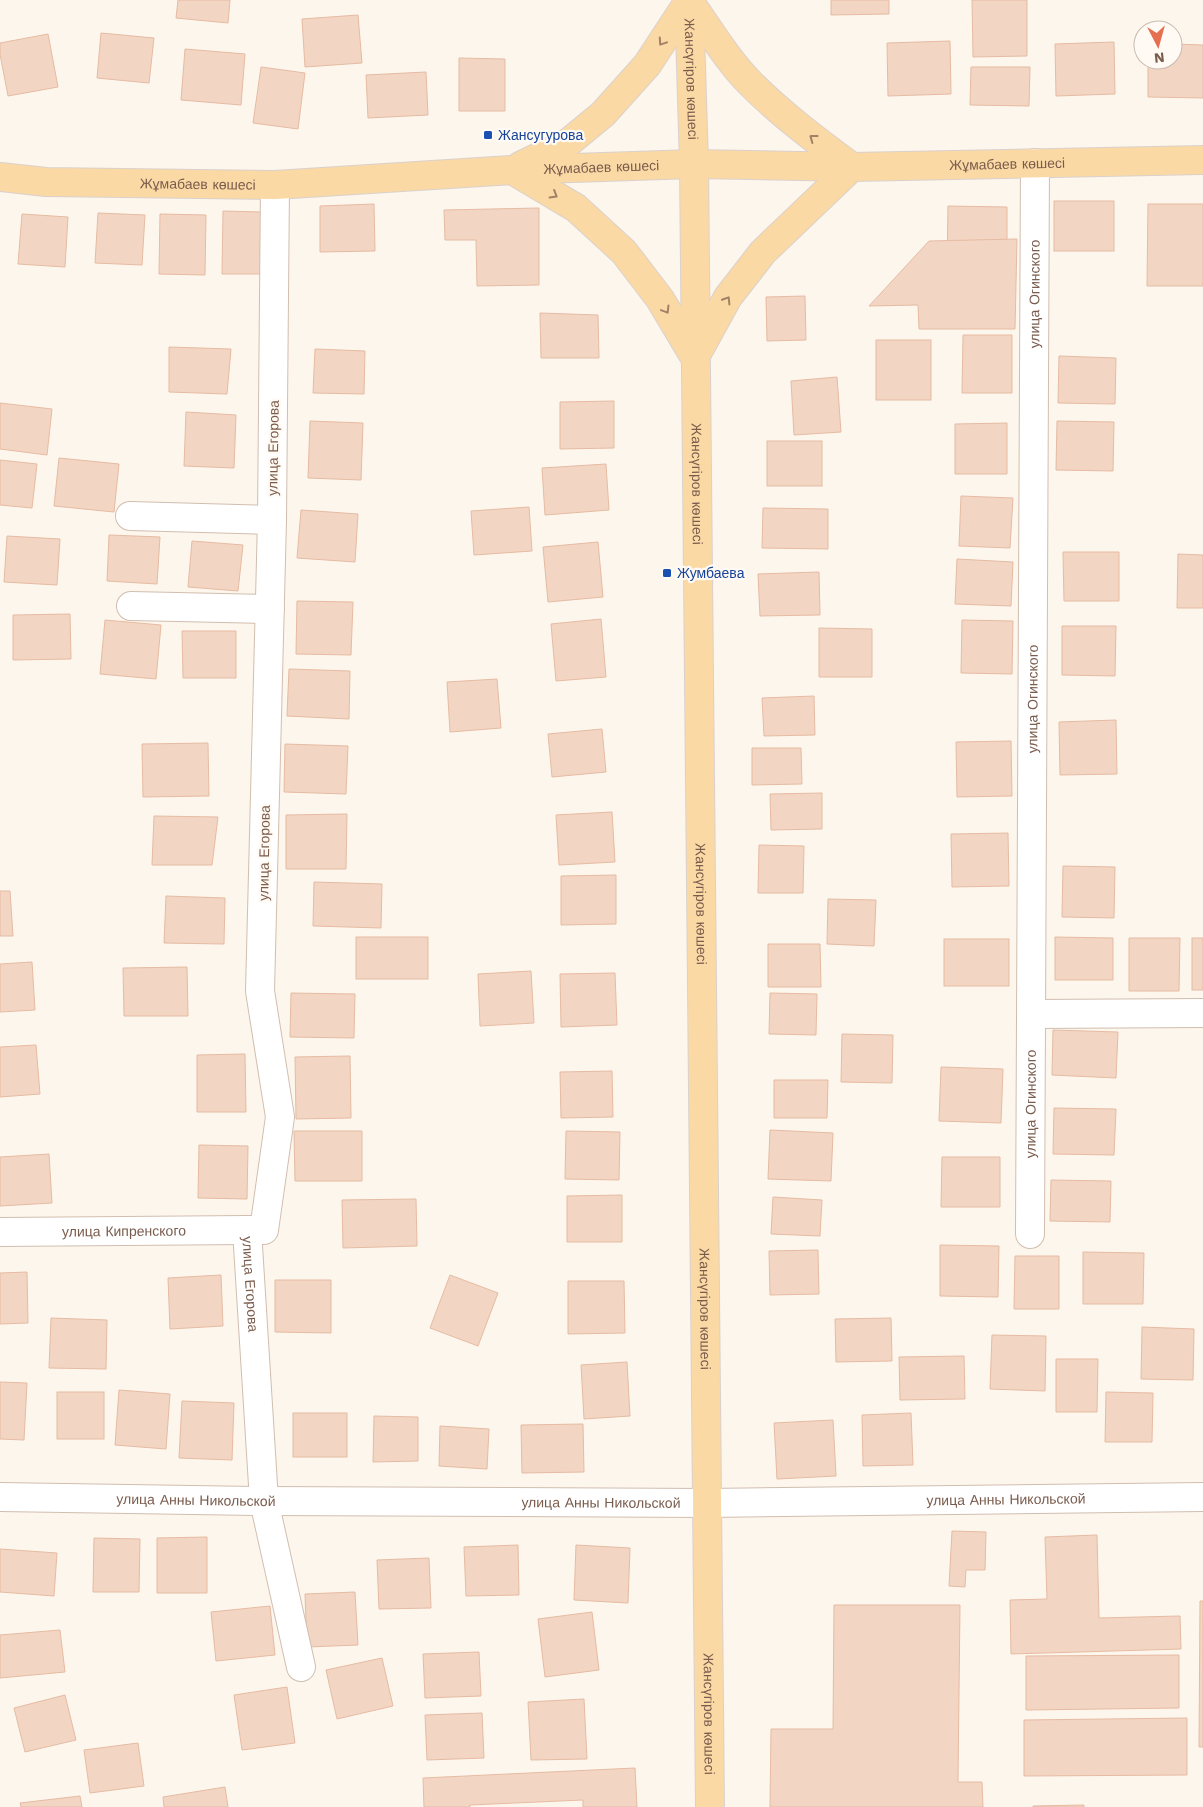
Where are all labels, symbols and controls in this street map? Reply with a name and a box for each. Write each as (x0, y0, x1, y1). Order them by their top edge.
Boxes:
street label: Жансүгіров көшесі (682, 18, 701, 140)
north arrow (1133, 20, 1183, 70)
one-way arrow (659, 37, 669, 46)
text: N (1153, 49, 1165, 66)
place label: Жансугурова (498, 127, 583, 143)
marker: Жансугурова (482, 129, 494, 141)
one-way arrow (809, 135, 819, 144)
street label: Жұмабаев көшесі (949, 155, 1065, 173)
street label: Жұмабаев көшесі (543, 157, 659, 177)
street label: Жұмабаев көшесі (140, 175, 256, 193)
one-way arrow (549, 188, 558, 198)
street label: улица Огинского (1026, 239, 1043, 348)
one-way arrow (721, 296, 731, 305)
one-way arrow (660, 304, 670, 313)
street label: улица Егорова (264, 400, 282, 496)
street label: Жансүгіров көшесі (689, 423, 706, 545)
place label: Жумбаева (677, 565, 745, 581)
marker: Жумбаева (661, 567, 673, 579)
street label: улица Огинского (1024, 644, 1041, 753)
street label: улица Егорова (255, 805, 273, 901)
street label: Жансүгіров көшесі (693, 843, 710, 965)
street label: улица Огинского (1022, 1049, 1039, 1158)
street label: улица Кипренского (62, 1222, 186, 1239)
street label: улица Егорова (239, 1236, 261, 1333)
street label: Жансүгіров көшесі (697, 1248, 714, 1370)
street label: улица Анны Никольской (926, 1490, 1086, 1508)
street label: улица Анны Никольской (116, 1491, 276, 1509)
street label: улица Анны Никольской (521, 1494, 681, 1511)
street label: Жансүгіров көшесі (701, 1653, 718, 1775)

